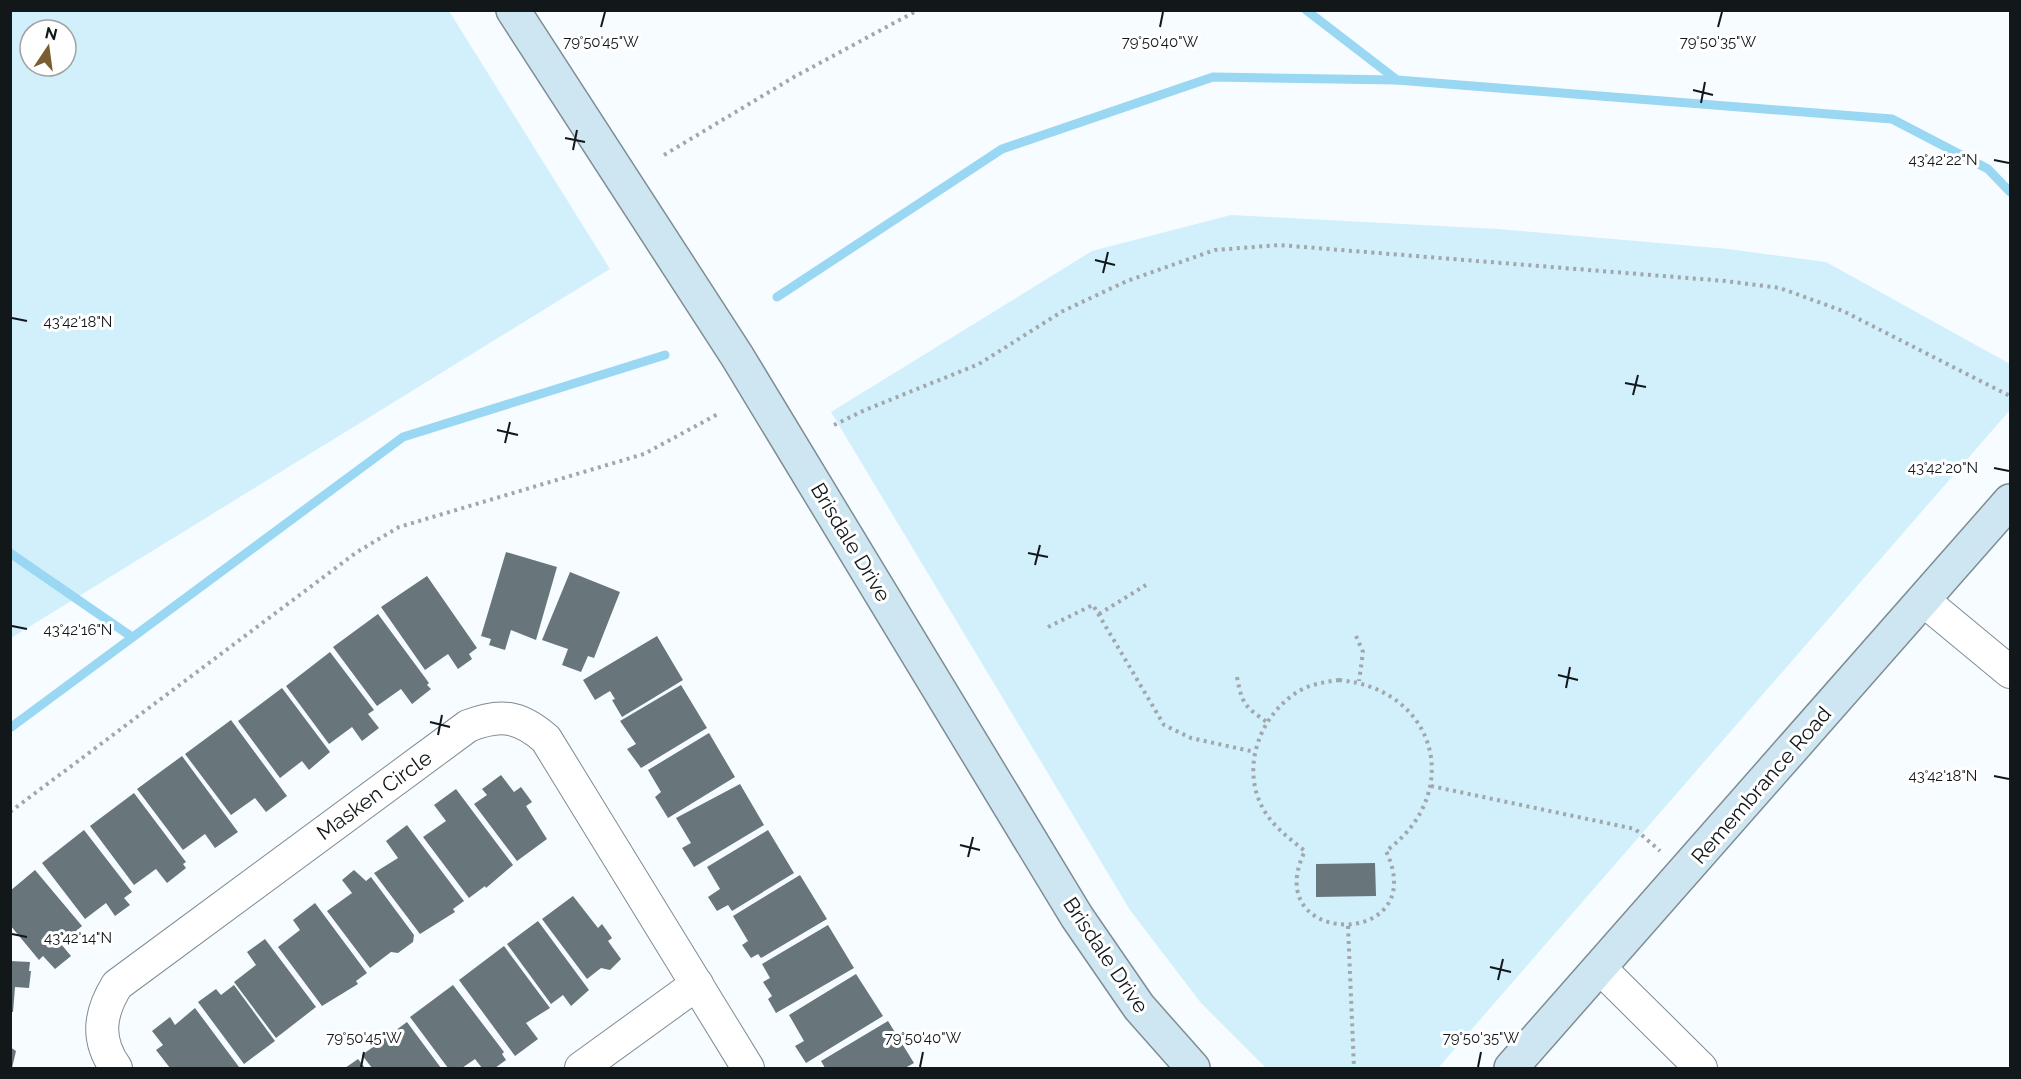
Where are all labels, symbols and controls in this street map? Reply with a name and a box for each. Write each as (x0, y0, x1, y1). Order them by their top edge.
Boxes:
north arrow (18, 18, 78, 78)
text: N (43, 23, 59, 45)
text: 79°50'45"W (563, 33, 639, 51)
text: 79°50'40"W (1122, 33, 1199, 51)
text: 79°50'35"W (1680, 33, 1756, 51)
text: 43°42'22"N (1908, 151, 1978, 169)
text: 43°42'18"N (44, 313, 112, 331)
text: 43°42'20"N (1908, 459, 1978, 477)
street label: Brisdale Drive (806, 478, 896, 606)
text: 43°42'16"N (44, 621, 112, 639)
street label: Remembrance Road (1686, 701, 1836, 869)
street label: Masken Circle (312, 745, 436, 845)
text: 43°42'18"N (1909, 767, 1977, 785)
street label: Brisdale Drive (1058, 892, 1154, 1018)
text: 43°42'14"N (44, 929, 112, 947)
text: 79°50'45"W (326, 1029, 402, 1047)
text: 79°50'40"W (885, 1029, 962, 1047)
text: 79°50'35"W (1443, 1029, 1519, 1047)

